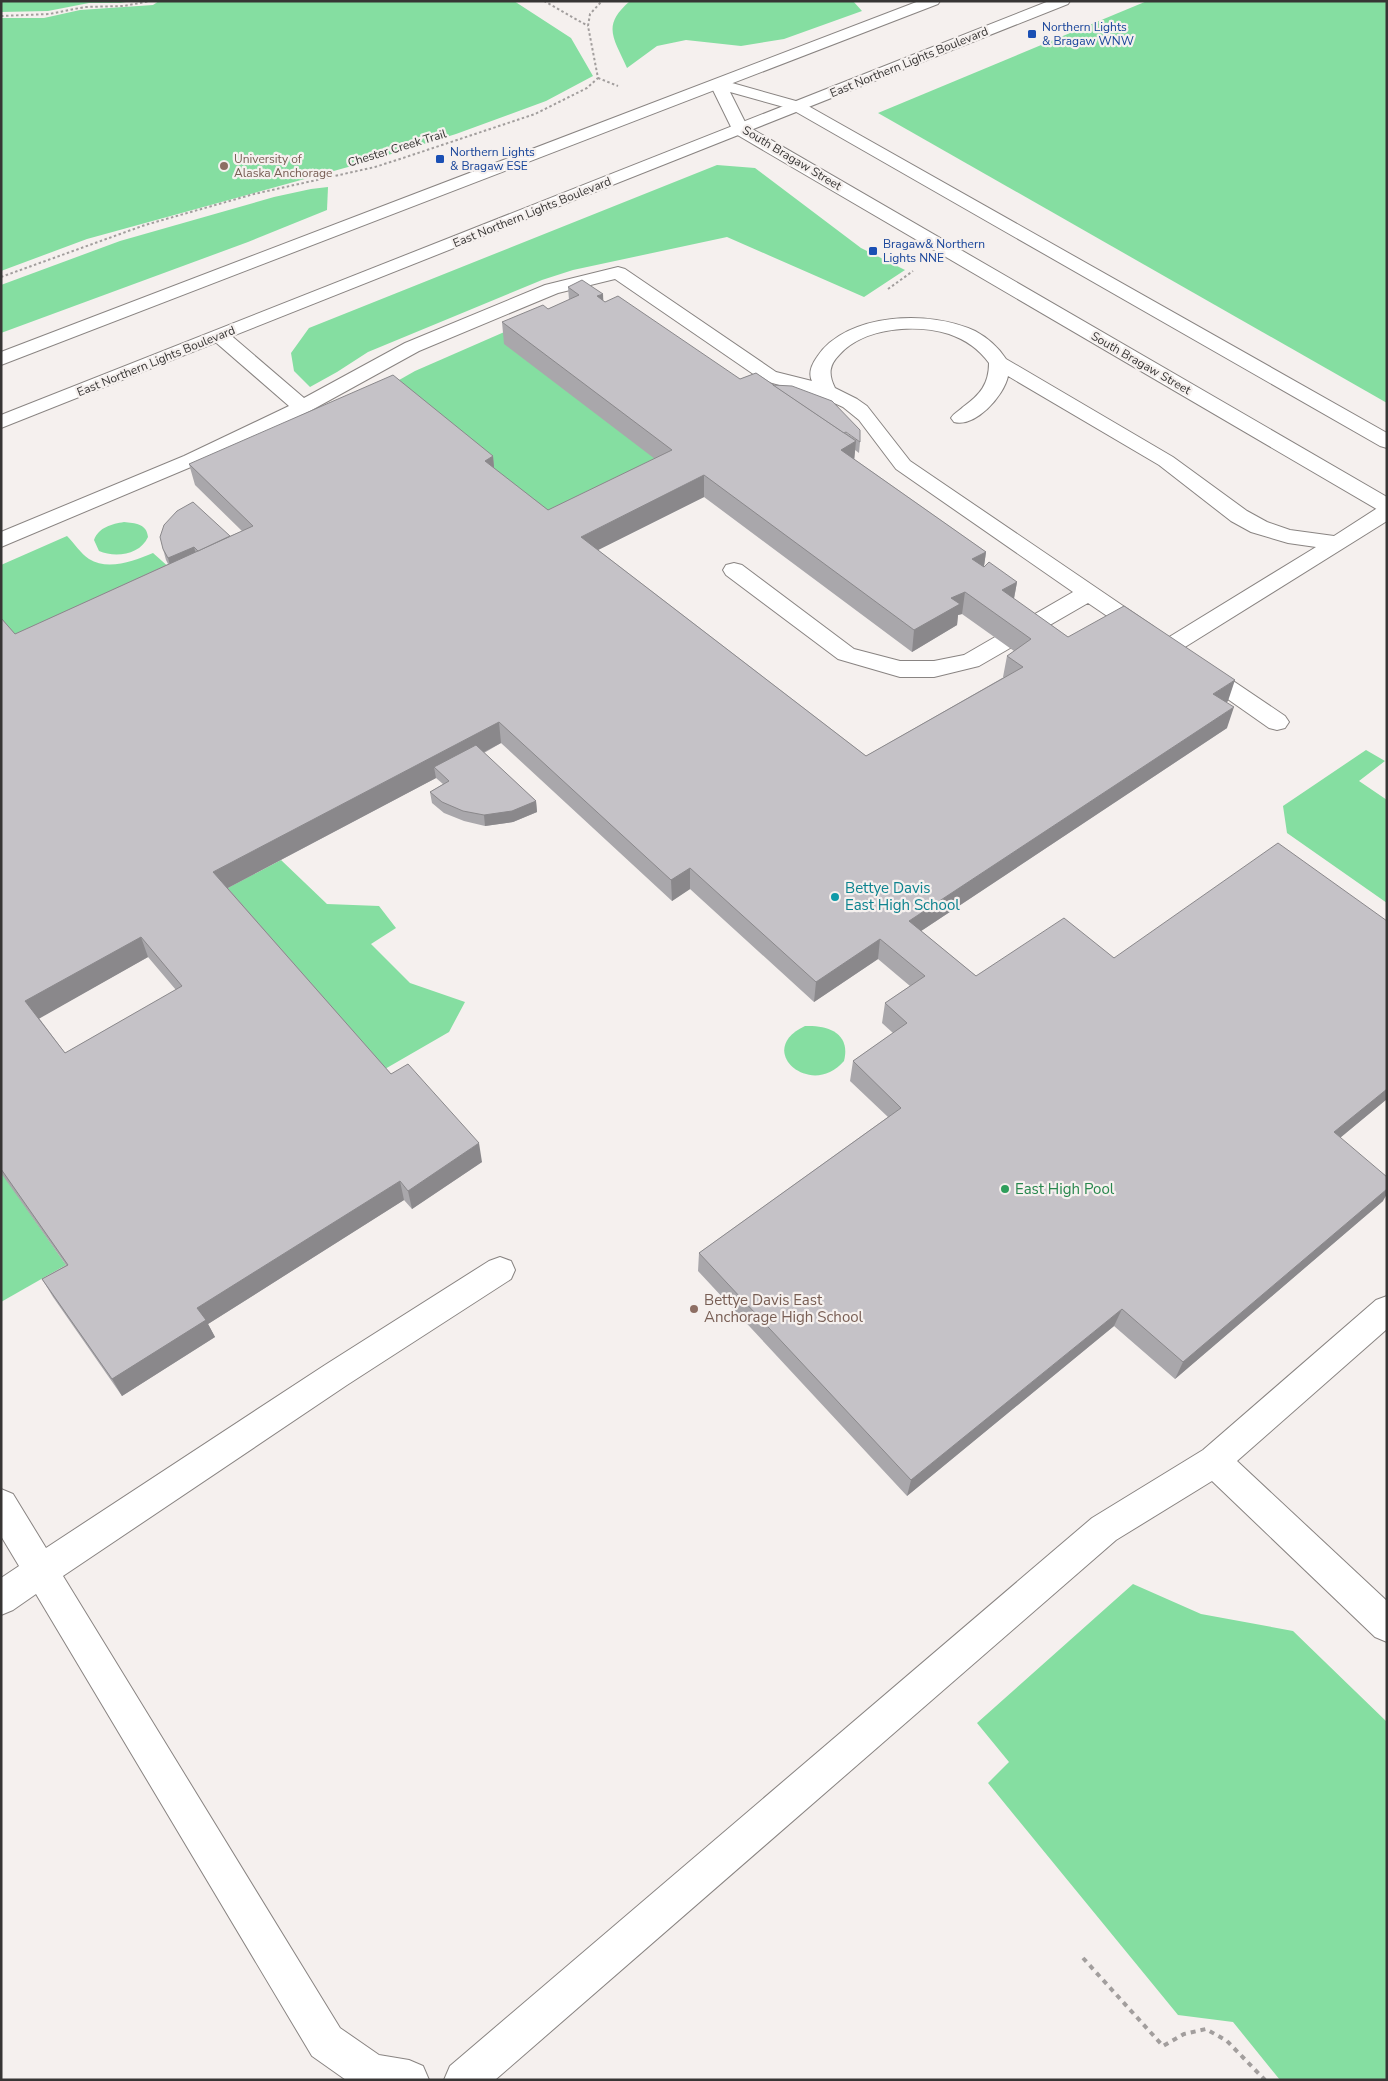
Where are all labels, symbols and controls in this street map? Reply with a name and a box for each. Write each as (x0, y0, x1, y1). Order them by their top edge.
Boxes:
place label: Northern Lights & Bragaw WNW (1042, 19, 1134, 49)
street label: East Northern Lights Boulevard (828, 23, 990, 101)
marker: Northern Lights & Bragaw WNW (1026, 28, 1038, 40)
street label: South Bragaw Street (740, 122, 845, 194)
street label: Chester Creek Trail (346, 125, 449, 171)
place label: Northern Lights & Bragaw ESE (450, 144, 535, 174)
place label: University of Alaska Anchorage (234, 151, 332, 181)
marker: Northern Lights & Bragaw ESE (434, 153, 446, 165)
marker: University of Alaska Anchorage (218, 160, 230, 172)
street label: East Northern Lights Boulevard (451, 173, 613, 251)
place label: Bragaw& Northern Lights NNE (883, 236, 985, 266)
marker: Bragaw& Northern Lights NNE (867, 245, 879, 257)
street label: East Northern Lights Boulevard (75, 322, 237, 400)
street label: South Bragaw Street (1088, 328, 1195, 399)
place label: Bettye Davis East High School (845, 878, 960, 915)
marker: Bettye Davis East High School (829, 891, 841, 903)
place label: East High Pool (1015, 1179, 1115, 1199)
marker: East High Pool (999, 1183, 1011, 1195)
place label: Bettye Davis East Anchorage High School (704, 1290, 864, 1327)
marker: Bettye Davis East Anchorage High School (688, 1303, 700, 1315)

